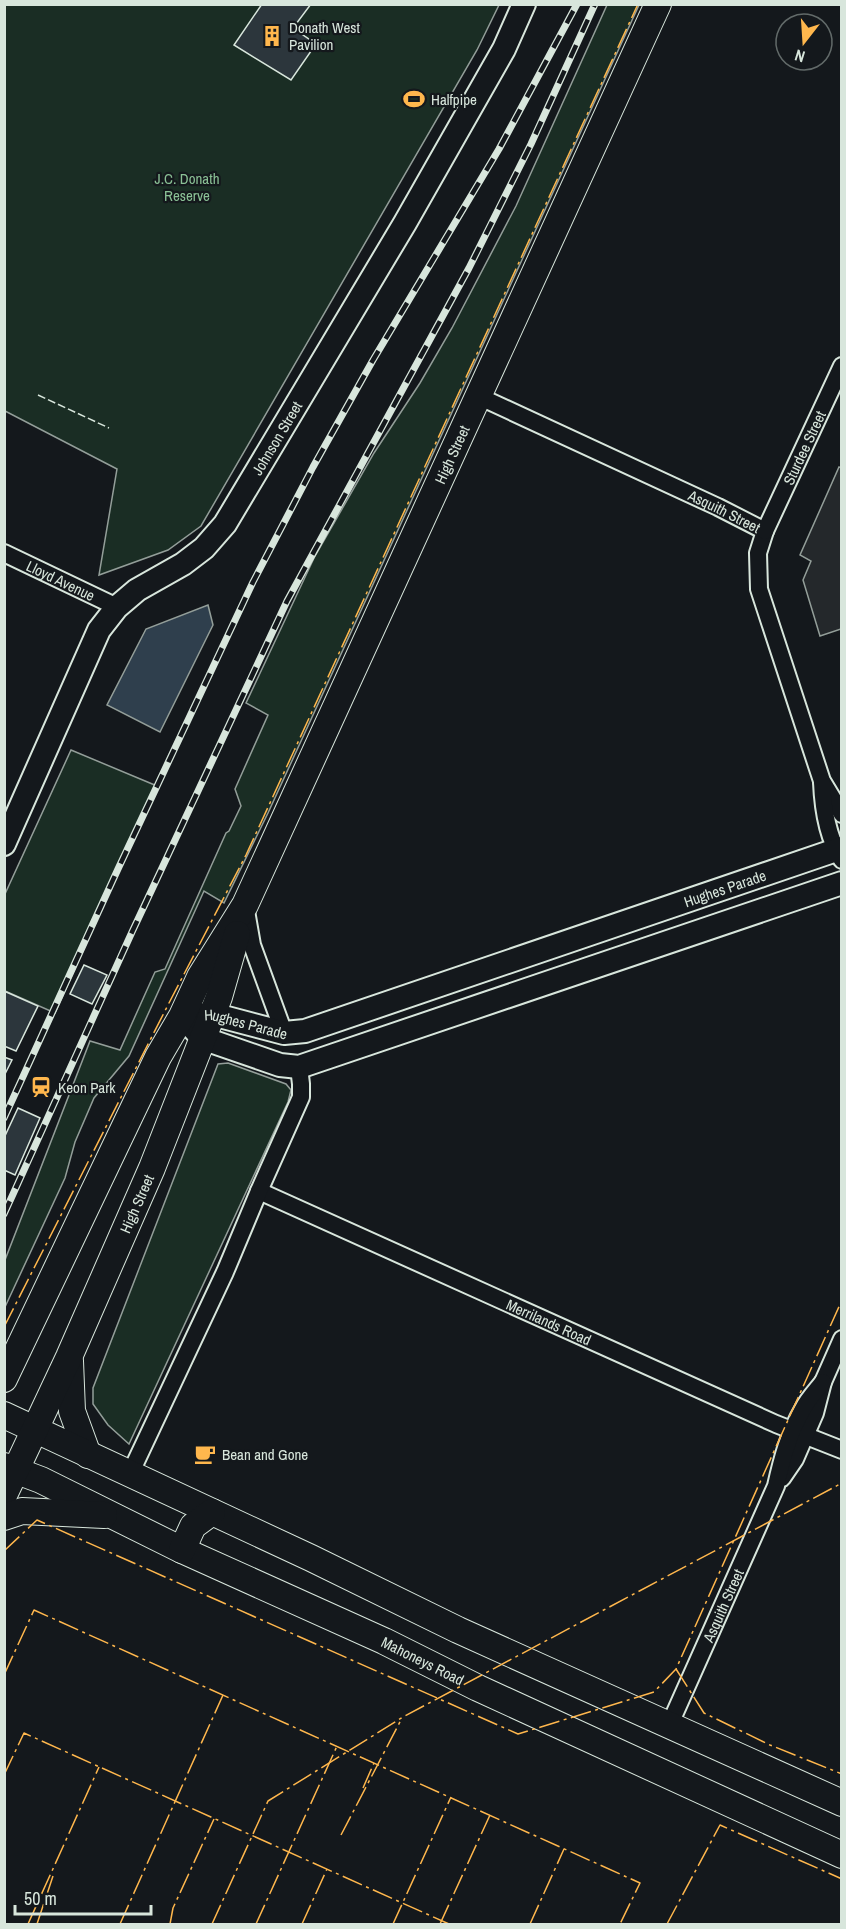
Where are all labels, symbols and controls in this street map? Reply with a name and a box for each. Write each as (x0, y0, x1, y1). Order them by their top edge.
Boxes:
north arrow (774, 12, 834, 72)
place label: Donath West Pavilion (289, 17, 360, 55)
building icon: Donath West Pavilion (260, 24, 284, 48)
text: N (792, 44, 807, 68)
sports icon: Halfpipe (402, 87, 426, 111)
place label: Halfpipe (431, 89, 477, 110)
park label: J.C. Donath Reserve (155, 168, 219, 206)
street label: Johnson Street (246, 397, 307, 479)
street label: Sturdee Street (778, 407, 830, 488)
street label: High Street (429, 421, 474, 487)
street label: Asquith Street (684, 484, 765, 538)
street label: Lloyd Avenue (23, 555, 99, 606)
street label: Hughes Parade (681, 864, 769, 912)
street label: Hughes Parade (204, 1003, 290, 1044)
station icon: Keon Park (29, 1075, 53, 1099)
place label: Keon Park (58, 1077, 116, 1098)
street label: High Street (114, 1170, 159, 1236)
street label: Merrilands Road (503, 1293, 595, 1350)
cafe icon: Bean and Gone (193, 1442, 217, 1466)
place label: Bean and Gone (222, 1444, 308, 1465)
street label: Asquith Street (697, 1565, 748, 1646)
street label: Mahoneys Road (378, 1631, 468, 1690)
scale bar (15, 1878, 152, 1916)
text: 50 m (24, 1886, 57, 1911)

